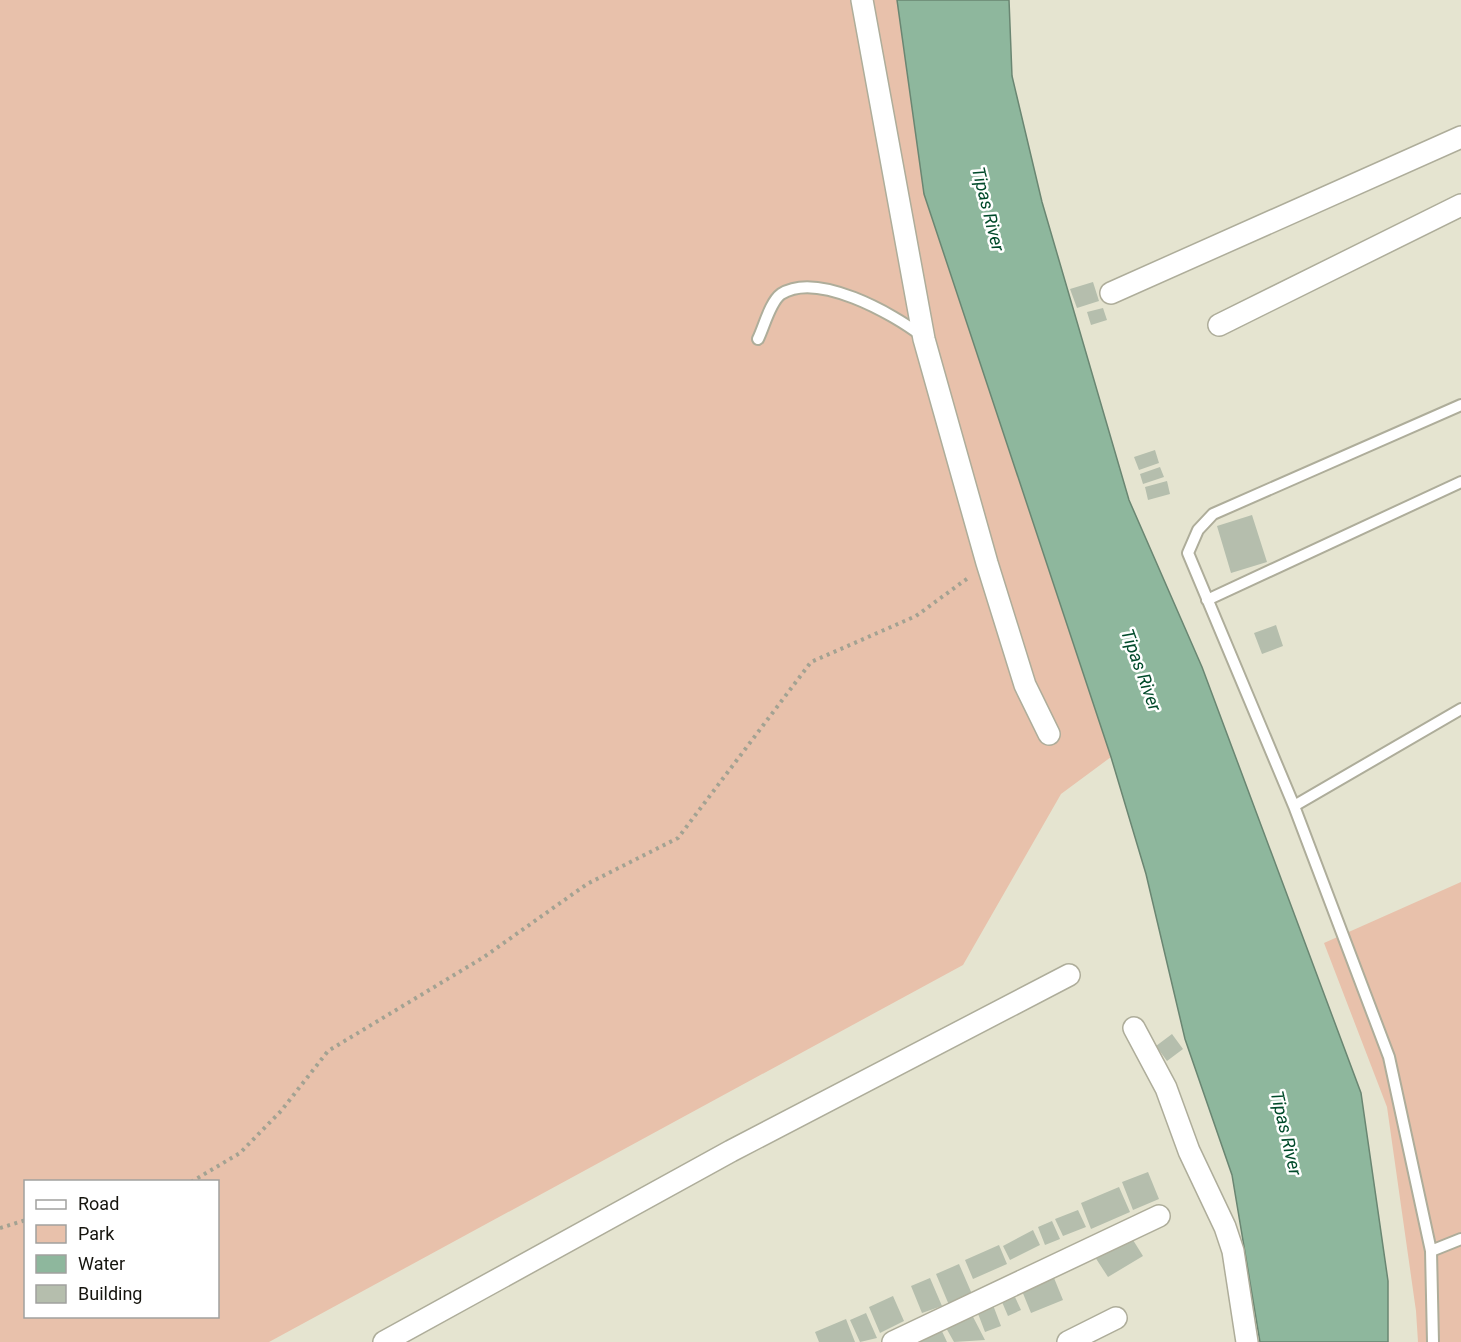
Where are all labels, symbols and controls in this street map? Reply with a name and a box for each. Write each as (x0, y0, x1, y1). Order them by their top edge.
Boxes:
water label: Tipas River (968, 165, 1009, 254)
water label: Tipas River (1117, 626, 1166, 715)
water label: Tipas River (1267, 1089, 1307, 1178)
legend (24, 1180, 219, 1318)
text: Road (78, 1193, 119, 1214)
text: Park (78, 1223, 115, 1244)
text: Water (78, 1253, 125, 1274)
text: Building (78, 1283, 142, 1304)

